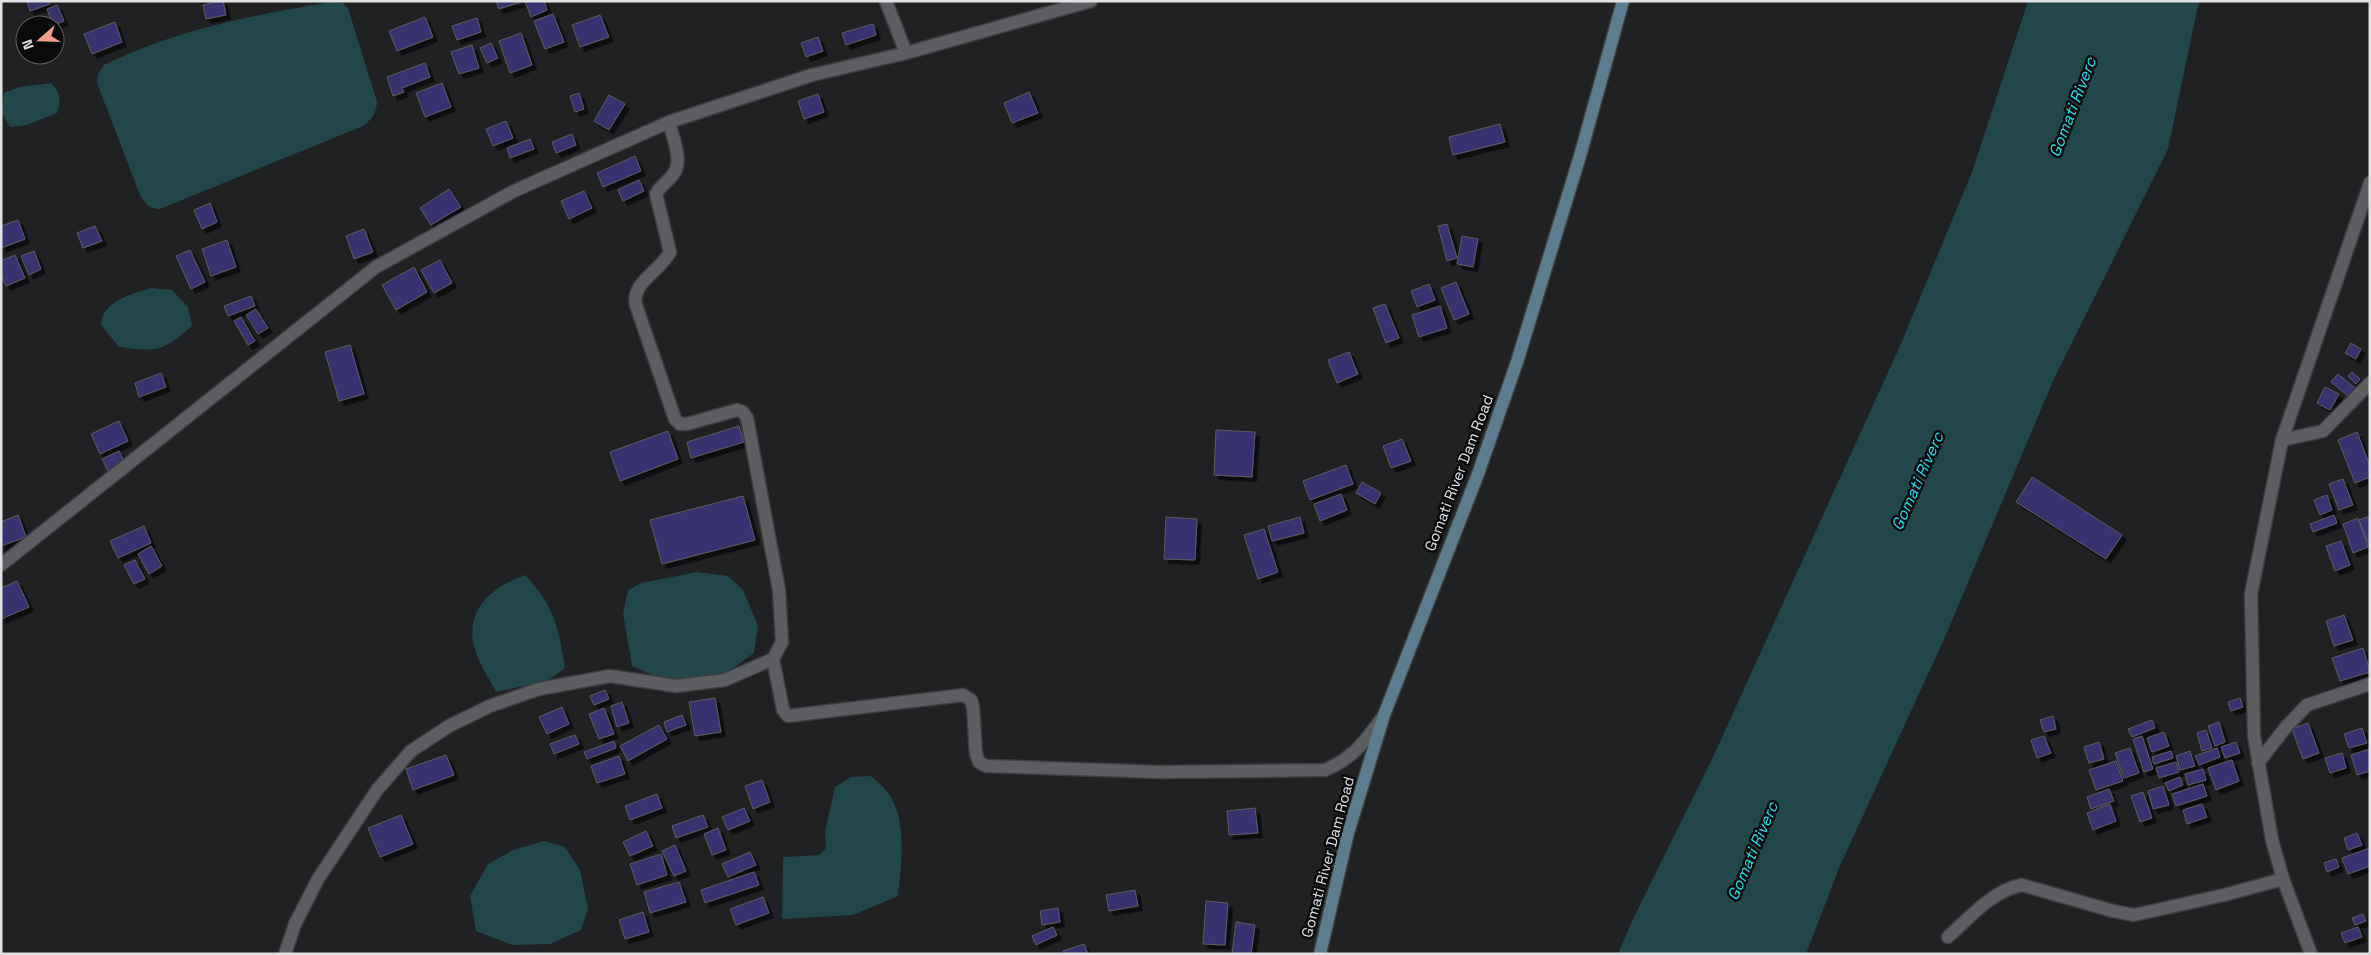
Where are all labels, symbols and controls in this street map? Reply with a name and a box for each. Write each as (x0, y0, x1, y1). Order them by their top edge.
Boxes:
north arrow (15, 15, 65, 65)
text: N (18, 37, 38, 52)
water label: Gomati Riverc (2044, 53, 2102, 160)
street label: Gomati River Dam Road (1420, 392, 1497, 554)
water label: Gomati Riverc (1886, 427, 1949, 534)
street label: Gomati River Dam Road (1297, 774, 1358, 940)
water label: Gomati Riverc (1722, 797, 1783, 904)

